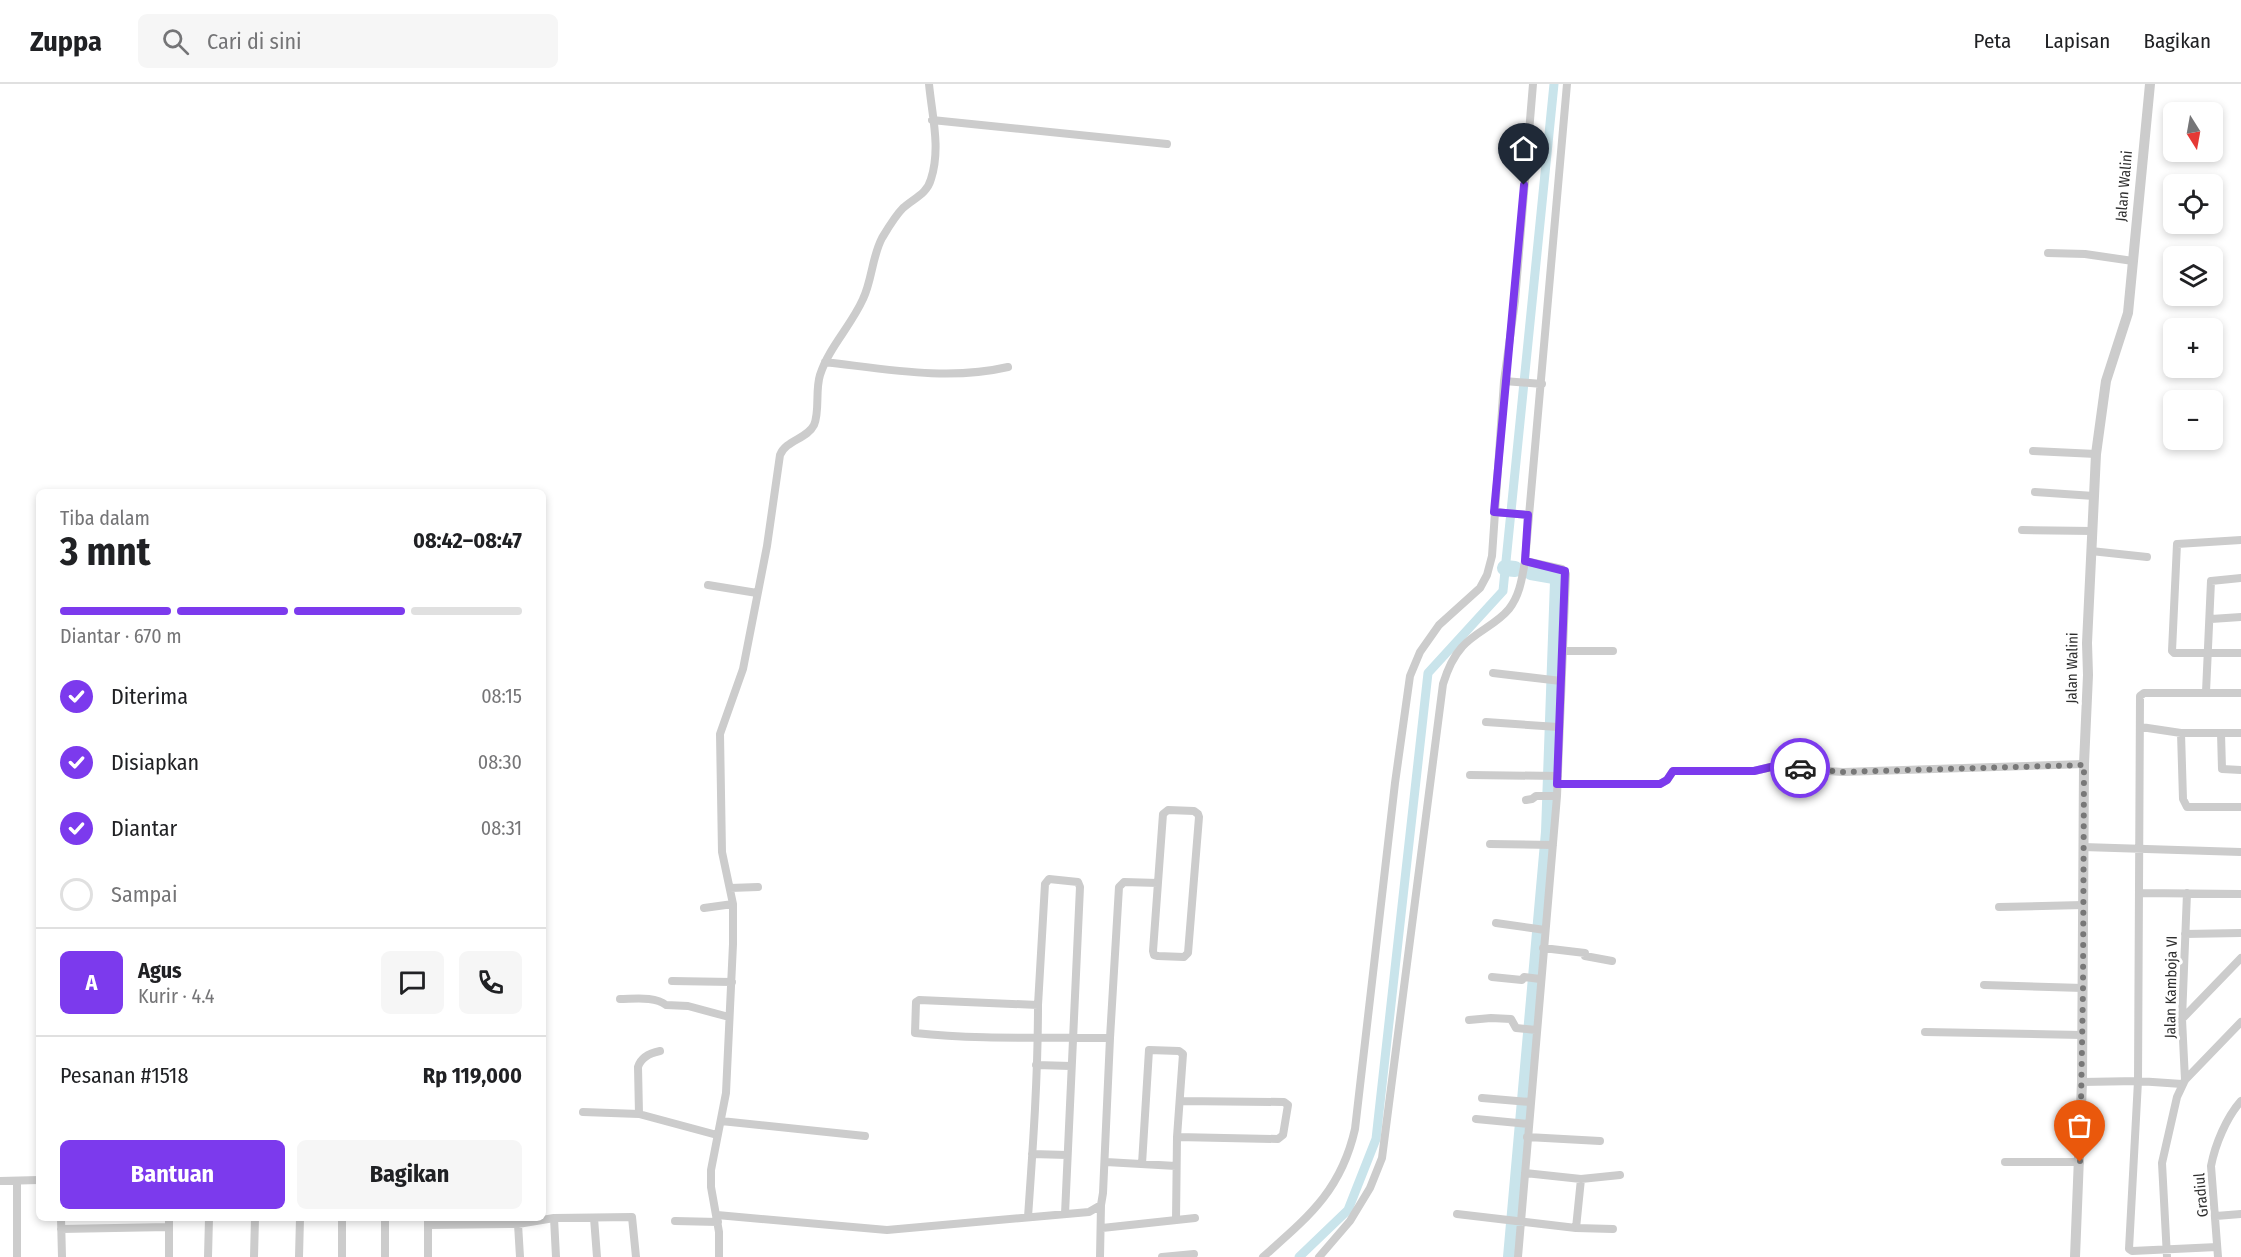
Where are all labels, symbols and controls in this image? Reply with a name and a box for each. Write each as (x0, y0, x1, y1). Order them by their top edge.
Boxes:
search box (138, 14, 558, 68)
text: Zuppa (30, 25, 102, 58)
icon: search (159, 25, 192, 58)
text: Cari di sini (207, 28, 302, 55)
text: Peta (1974, 28, 2011, 54)
text: Lapisan (2044, 28, 2110, 54)
text: Bagikan (2143, 28, 2211, 54)
north arrow (2163, 102, 2223, 162)
map controls (2163, 102, 2223, 450)
pin (1498, 123, 1549, 185)
icon: home (1507, 132, 1540, 165)
street label: Jalan Walini (2112, 150, 2136, 222)
button: locate (2163, 174, 2223, 234)
button: layers (2163, 246, 2223, 306)
button: + (2163, 318, 2223, 378)
button: − (2163, 390, 2223, 450)
text: Tiba dalam (60, 506, 150, 530)
text: 08:42–08:47 (413, 527, 522, 554)
text: 3 mnt (60, 529, 150, 575)
text: Diantar · 670 m (60, 624, 182, 648)
street label: Jalan Walini (2062, 632, 2082, 704)
icon: check (60, 680, 93, 713)
text: Diterima (111, 683, 188, 710)
text: 08:15 (481, 684, 522, 708)
courier (1770, 738, 1830, 798)
icon: check (60, 746, 93, 779)
text: Disiapkan (111, 749, 199, 776)
text: 08:30 (478, 750, 522, 774)
icon: car (1784, 752, 1817, 785)
icon: check (60, 812, 93, 845)
text: Diantar (111, 815, 177, 842)
text: 08:31 (481, 816, 522, 840)
text: Sampai (111, 881, 177, 908)
street label: Jalan Kamboja VI (2161, 935, 2181, 1039)
button: chat (381, 951, 444, 1014)
button: phone (459, 951, 522, 1014)
text: Agus (138, 957, 182, 984)
text: A (86, 969, 97, 996)
text: Kurir · 4.4 (138, 984, 214, 1008)
text: Pesanan #1518 (60, 1062, 188, 1089)
text: Rp 119,000 (423, 1062, 522, 1089)
pin (2054, 1100, 2105, 1162)
icon: bag (2063, 1109, 2096, 1142)
button: Bantuan (60, 1140, 285, 1209)
button: Bagikan (297, 1140, 522, 1209)
street label: Gradiul (2190, 1172, 2212, 1218)

